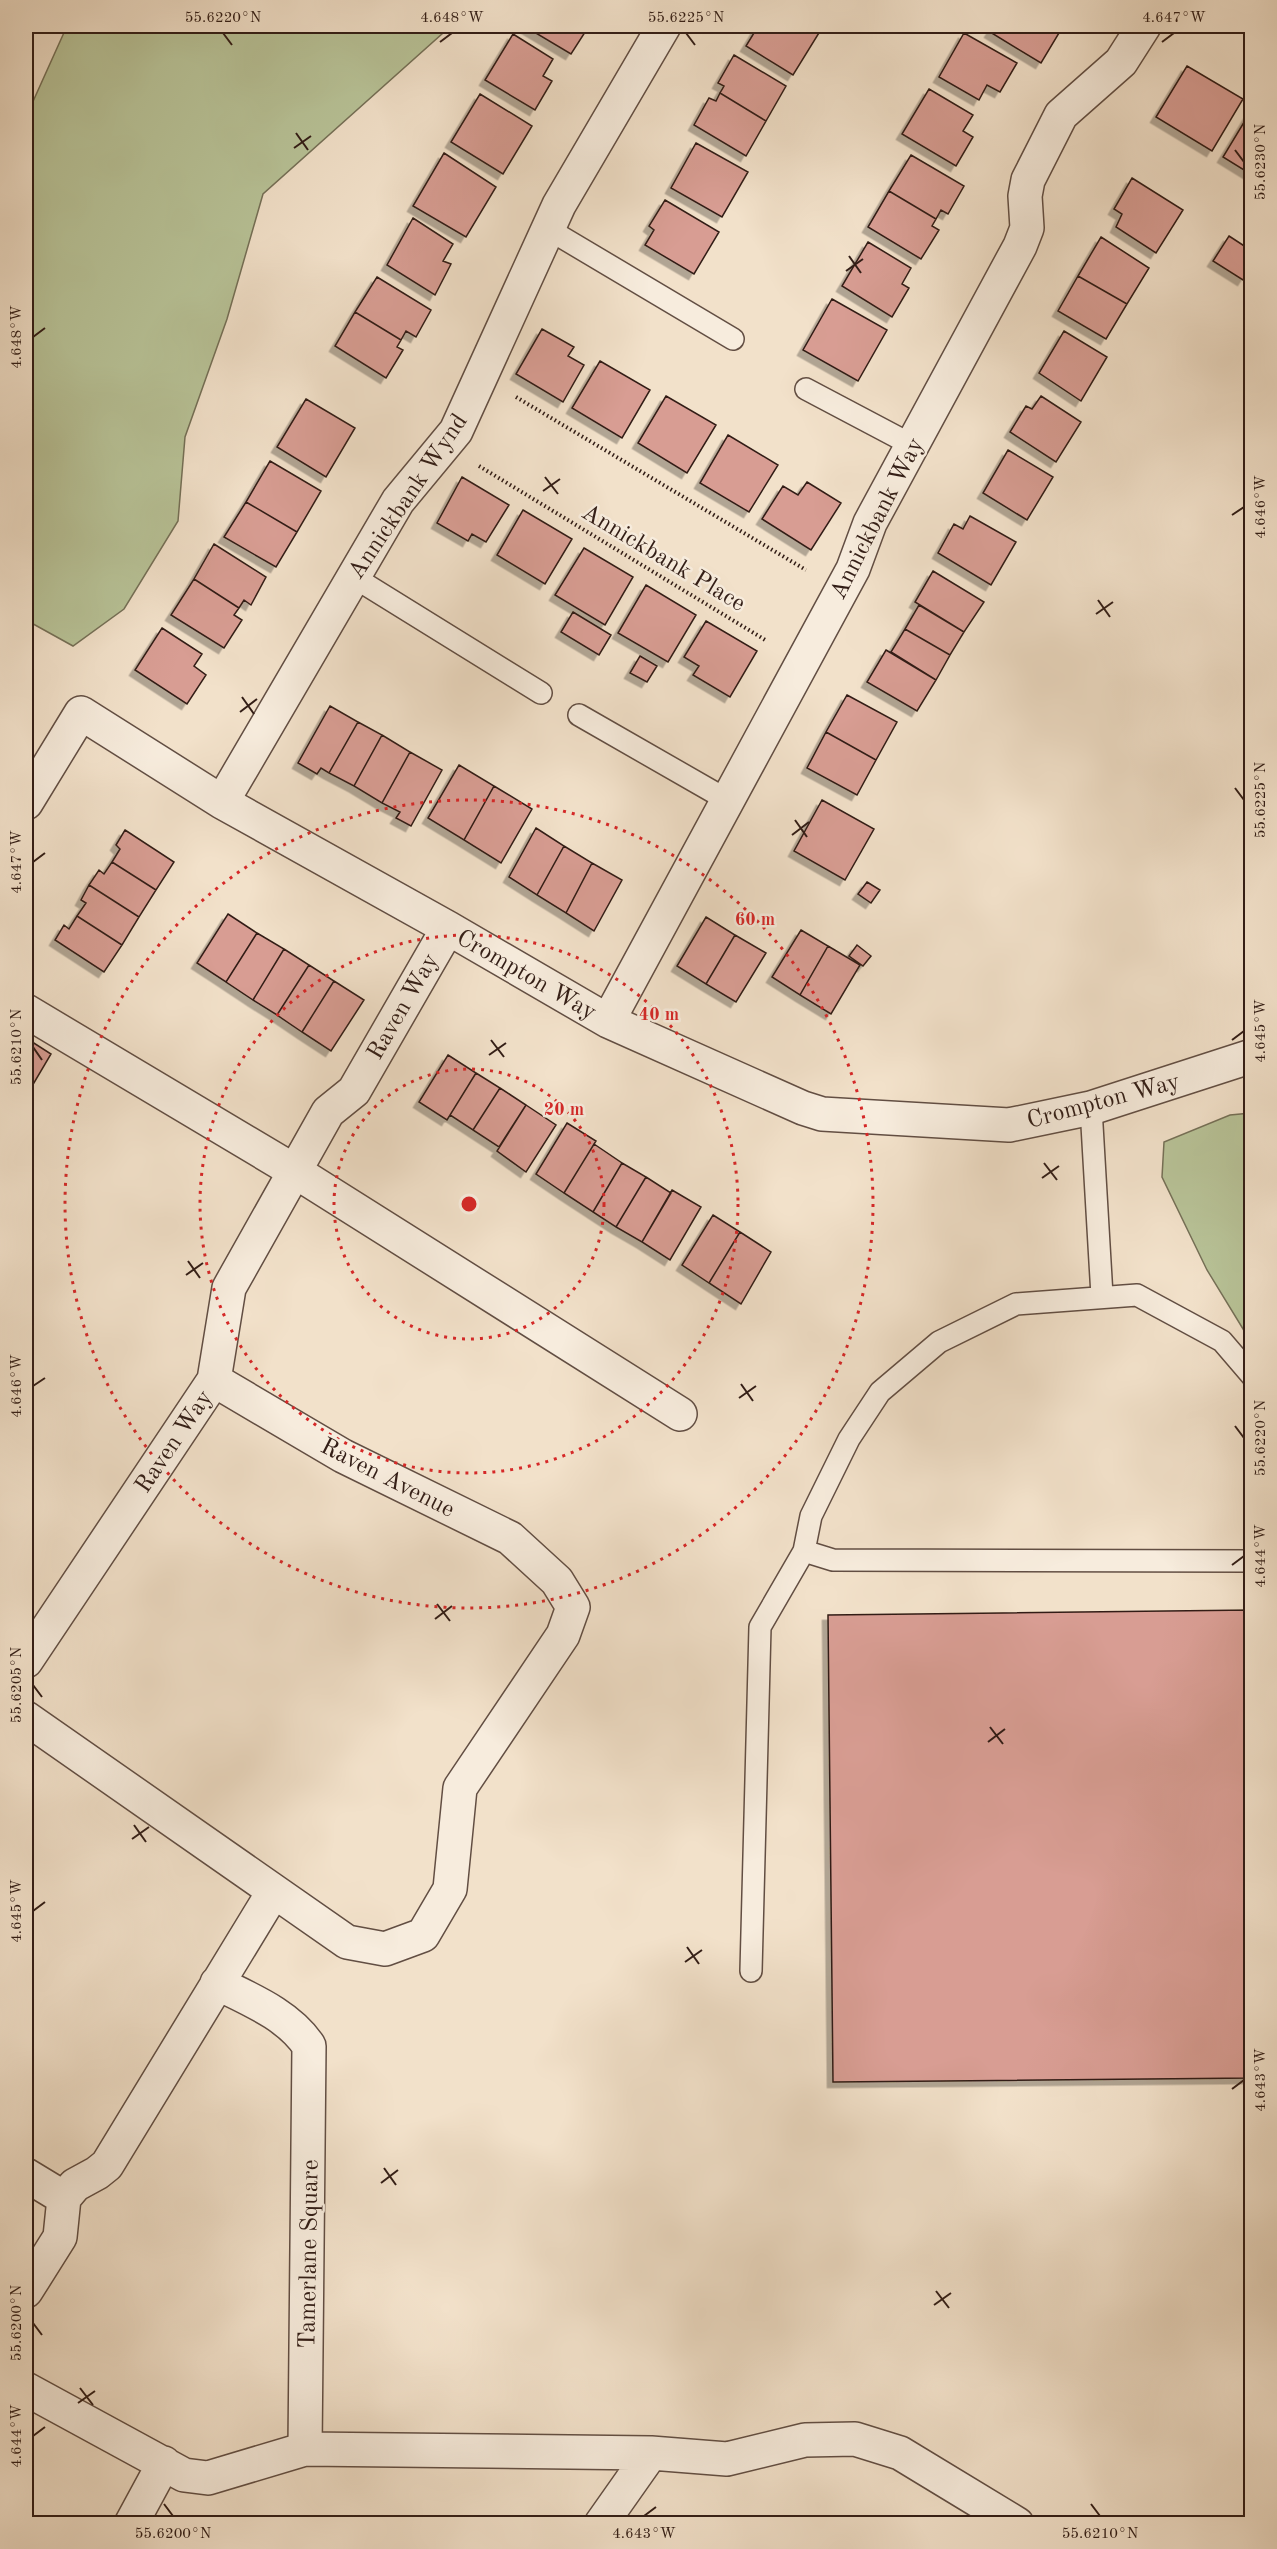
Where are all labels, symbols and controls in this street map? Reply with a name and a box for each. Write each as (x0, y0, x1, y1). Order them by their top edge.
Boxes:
text: 55.6220°N (185, 11, 262, 26)
text: 4.648°W (420, 11, 484, 26)
text: 55.6225°N (648, 11, 725, 26)
text: 4.647°W (1142, 11, 1206, 26)
text: 55.6230°N (1254, 123, 1269, 200)
text: 4.648°W (10, 305, 25, 369)
street label: Annickbank Wynd (345, 410, 473, 584)
street label: Annickbank Way (827, 434, 929, 604)
text: 4.646°W (1254, 475, 1269, 539)
street label: Annickbank Place (577, 500, 749, 617)
text: 55.6225°N (1254, 761, 1269, 838)
text: 4.647°W (10, 830, 25, 894)
text: 60 m (735, 911, 775, 929)
street label: Crompton Way (452, 926, 600, 1026)
street label: Raven Way (364, 949, 444, 1064)
text: 4.645°W (1254, 999, 1269, 1063)
text: 40 m (639, 1006, 679, 1024)
text: 55.6210°N (10, 1008, 25, 1085)
street label: Crompton Way (1024, 1070, 1183, 1134)
text: 20 m (544, 1101, 584, 1119)
centre of rings (459, 1194, 479, 1214)
text: 4.646°W (10, 1354, 25, 1418)
street label: Raven Way (132, 1386, 218, 1498)
text: 55.6220°N (1254, 1399, 1269, 1476)
street label: Raven Avenue (316, 1435, 458, 1523)
text: 4.644°W (1254, 1524, 1269, 1588)
text: 55.6205°N (10, 1646, 25, 1723)
text: 4.645°W (10, 1879, 25, 1943)
text: 4.643°W (1254, 2048, 1269, 2112)
street label: Tamerlane Square (296, 2159, 324, 2349)
text: 55.6200°N (10, 2284, 25, 2361)
text: 4.644°W (10, 2404, 25, 2468)
text: 55.6200°N (135, 2527, 212, 2542)
text: 4.643°W (612, 2527, 676, 2542)
text: 55.6210°N (1062, 2527, 1139, 2542)

